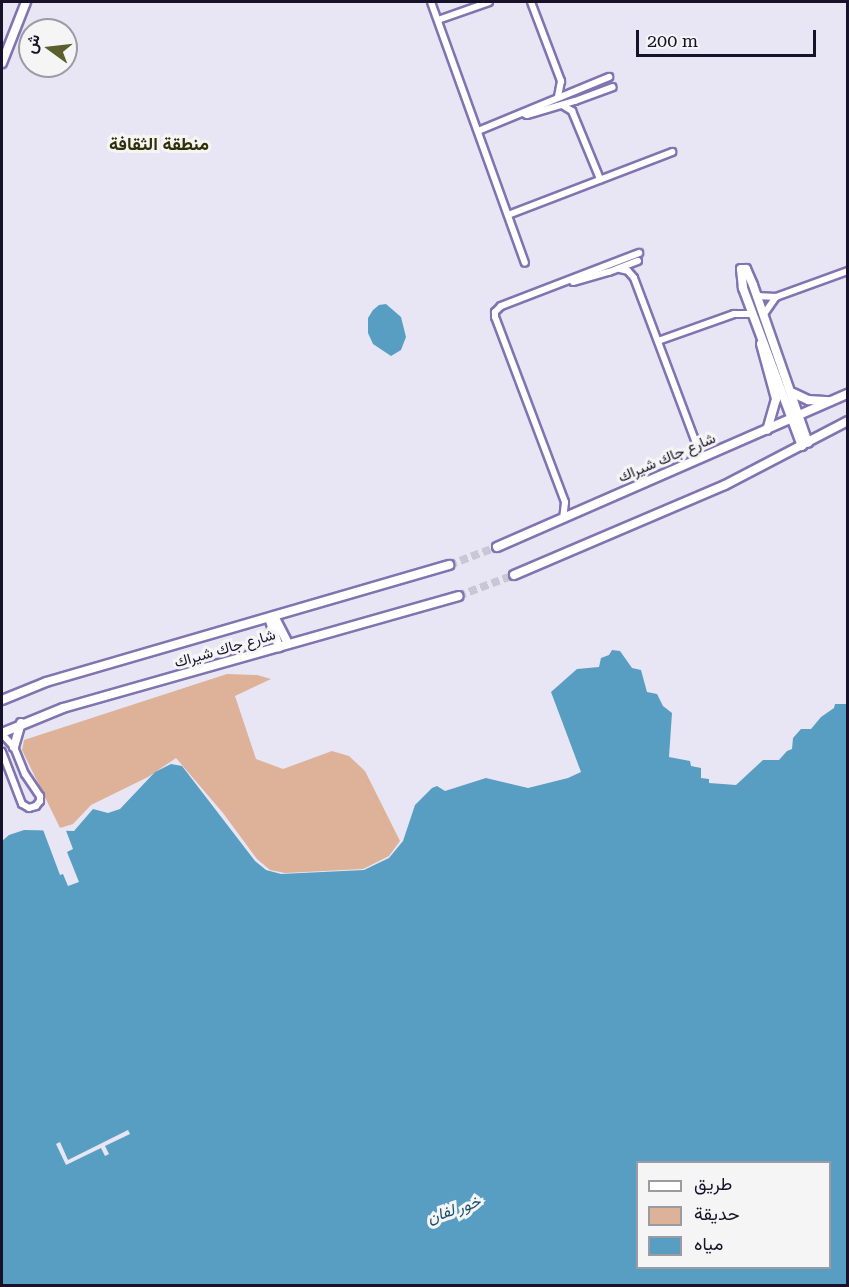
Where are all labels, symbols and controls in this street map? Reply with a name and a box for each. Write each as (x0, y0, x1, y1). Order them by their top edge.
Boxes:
north arrow (18, 18, 78, 78)
scale bar (639, 18, 819, 56)
text: 200 m (647, 30, 698, 51)
text: ش (20, 32, 44, 55)
district label: منطقة الثقافة (109, 133, 209, 155)
street label: شارع جاك شيراك (616, 429, 718, 487)
street label: شارع جاك شيراك (172, 626, 278, 672)
legend (636, 1161, 831, 1269)
text: طريق (694, 1173, 732, 1194)
water label: خور لفان (425, 1192, 483, 1228)
text: حديقة (694, 1203, 740, 1224)
text: مياه (694, 1233, 723, 1254)

